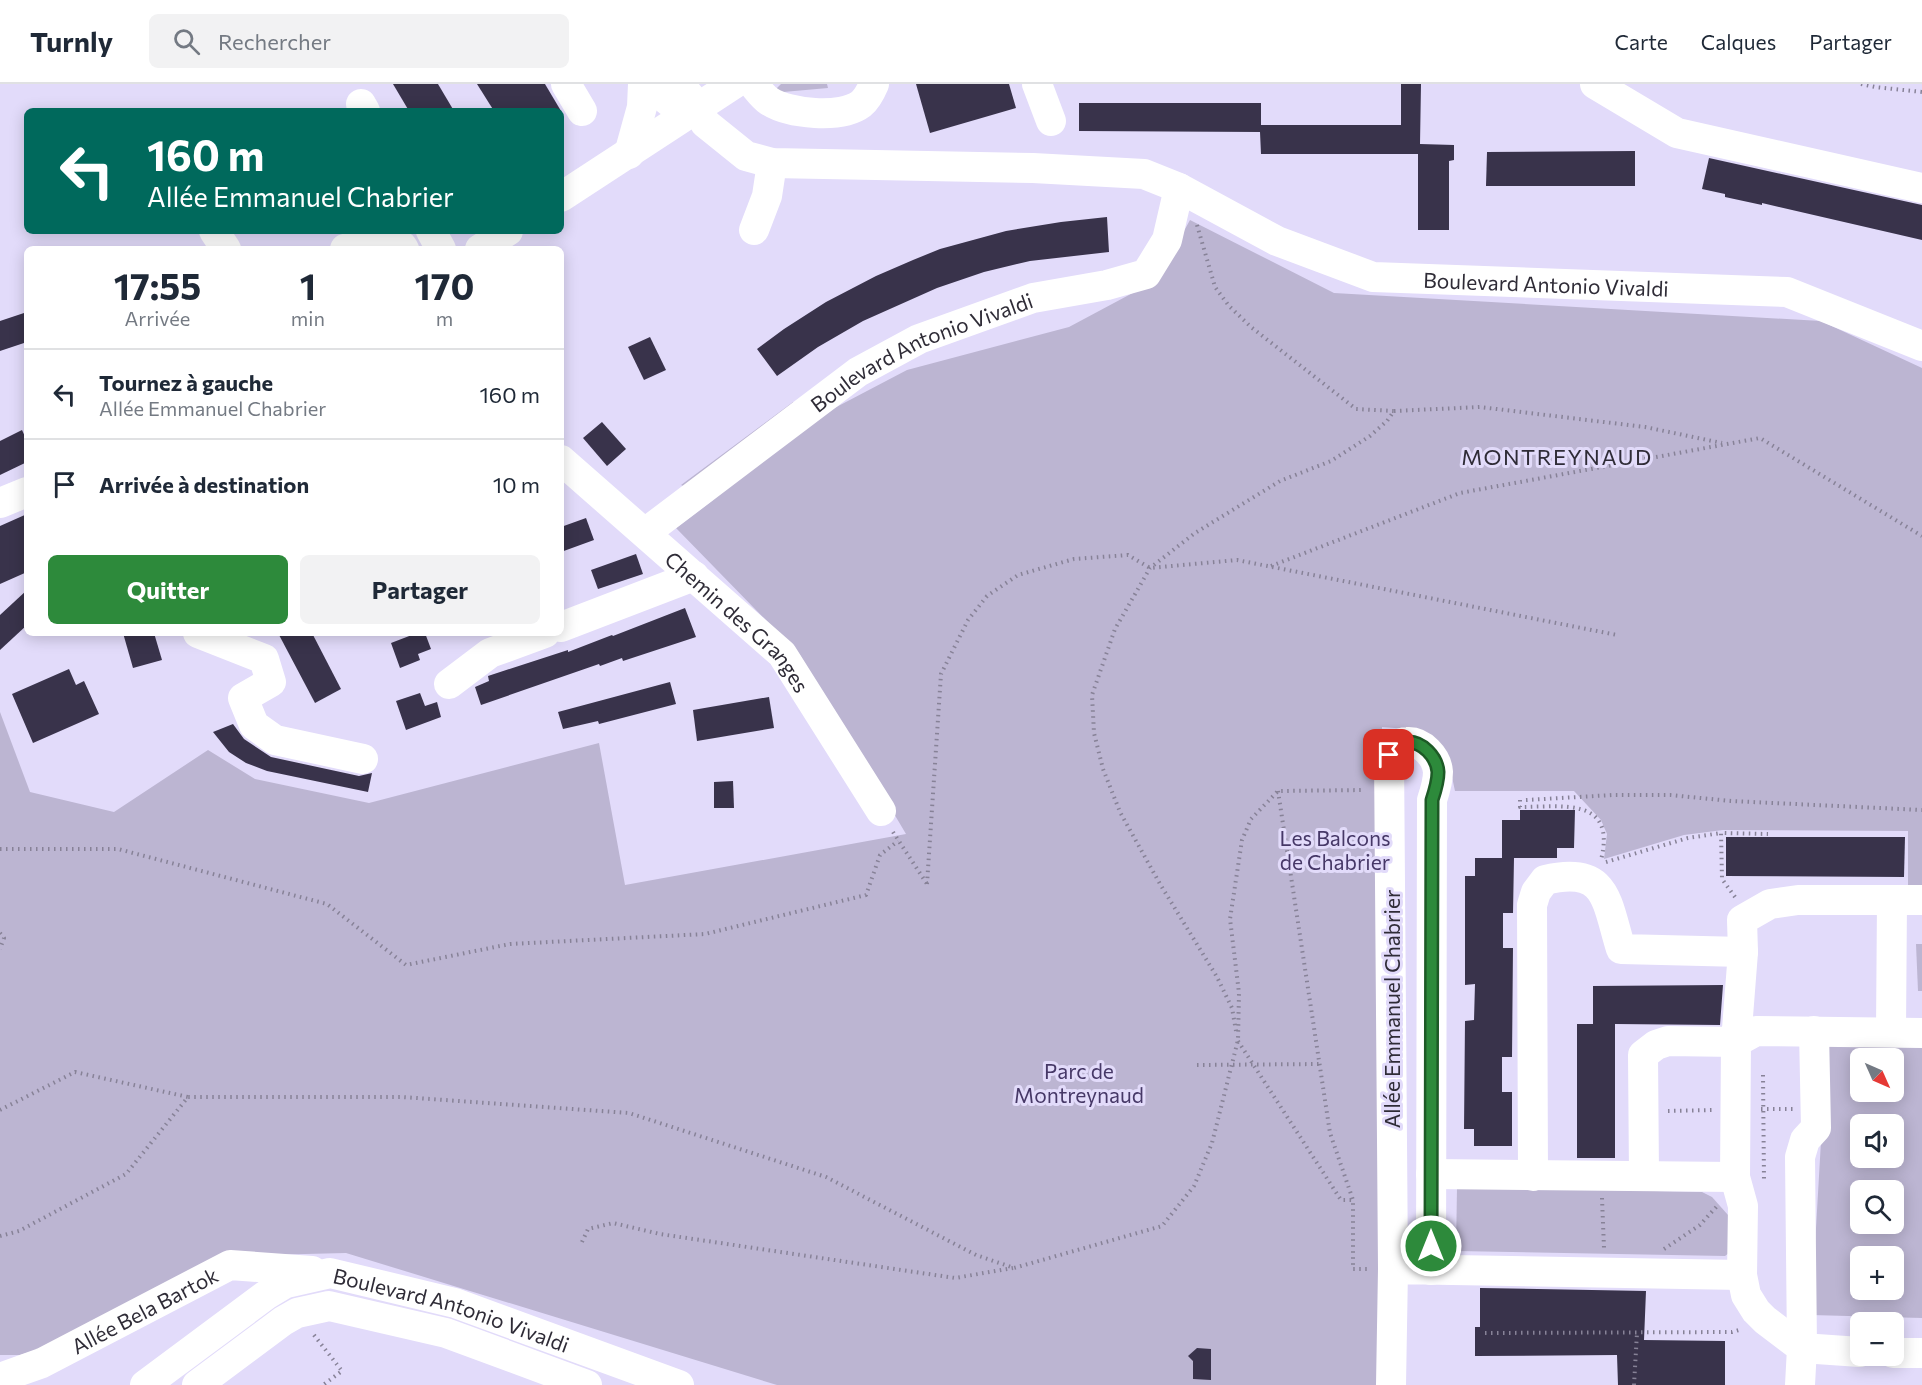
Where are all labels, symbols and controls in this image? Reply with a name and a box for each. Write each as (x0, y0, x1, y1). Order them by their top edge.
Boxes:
search box (149, 14, 569, 68)
text: Turnly (30, 24, 113, 58)
icon: search (170, 25, 203, 58)
text: Rechercher (218, 28, 331, 55)
text: Carte (1615, 29, 1668, 54)
text: Calques (1701, 29, 1776, 54)
text: Partager (1809, 29, 1892, 54)
text: 160 m (147, 128, 265, 180)
icon: left (48, 132, 126, 210)
text: Allée Emmanuel Chabrier (147, 180, 454, 213)
text: 17:55 (114, 263, 201, 307)
text: 1 (300, 263, 316, 307)
text: 170 (415, 263, 474, 307)
street label: Boulevard Antonio Vivaldi (1423, 266, 1669, 300)
street label: Boulevard Antonio Vivaldi (805, 287, 1036, 416)
text: Arrivée (124, 306, 190, 330)
text: min (291, 306, 325, 330)
text: m (436, 306, 453, 330)
text: Tournez à gauche (99, 369, 273, 396)
icon: left (48, 378, 81, 411)
text: 160 m (479, 381, 540, 408)
text: Allée Emmanuel Chabrier (99, 396, 326, 420)
district label: MONTREYNAUD (1461, 443, 1653, 470)
icon: arrive (48, 468, 81, 501)
text: Arrivée à destination (99, 471, 309, 498)
text: 10 m (493, 471, 540, 498)
street label: Chemin des Granges (661, 545, 815, 696)
button: Quitter (48, 555, 288, 624)
button: Partager (300, 555, 540, 624)
pin (1363, 729, 1414, 780)
icon: arrive (1372, 738, 1405, 771)
park label: Les Balcons de Chabrier (1279, 825, 1391, 874)
street label: Allée Emmanuel Chabrier (1379, 890, 1404, 1128)
north arrow (1850, 1048, 1904, 1102)
map controls (1850, 1048, 1904, 1366)
park label: Parc de Montreynaud (1014, 1058, 1144, 1107)
button: sound (1850, 1114, 1904, 1168)
button: search (1850, 1180, 1904, 1234)
position arrow (1399, 1214, 1463, 1278)
button: + (1850, 1246, 1904, 1300)
street label: Allée Bela Bartok (67, 1261, 222, 1358)
street label: Boulevard Antonio Vivaldi (331, 1262, 573, 1356)
button: − (1850, 1312, 1904, 1366)

